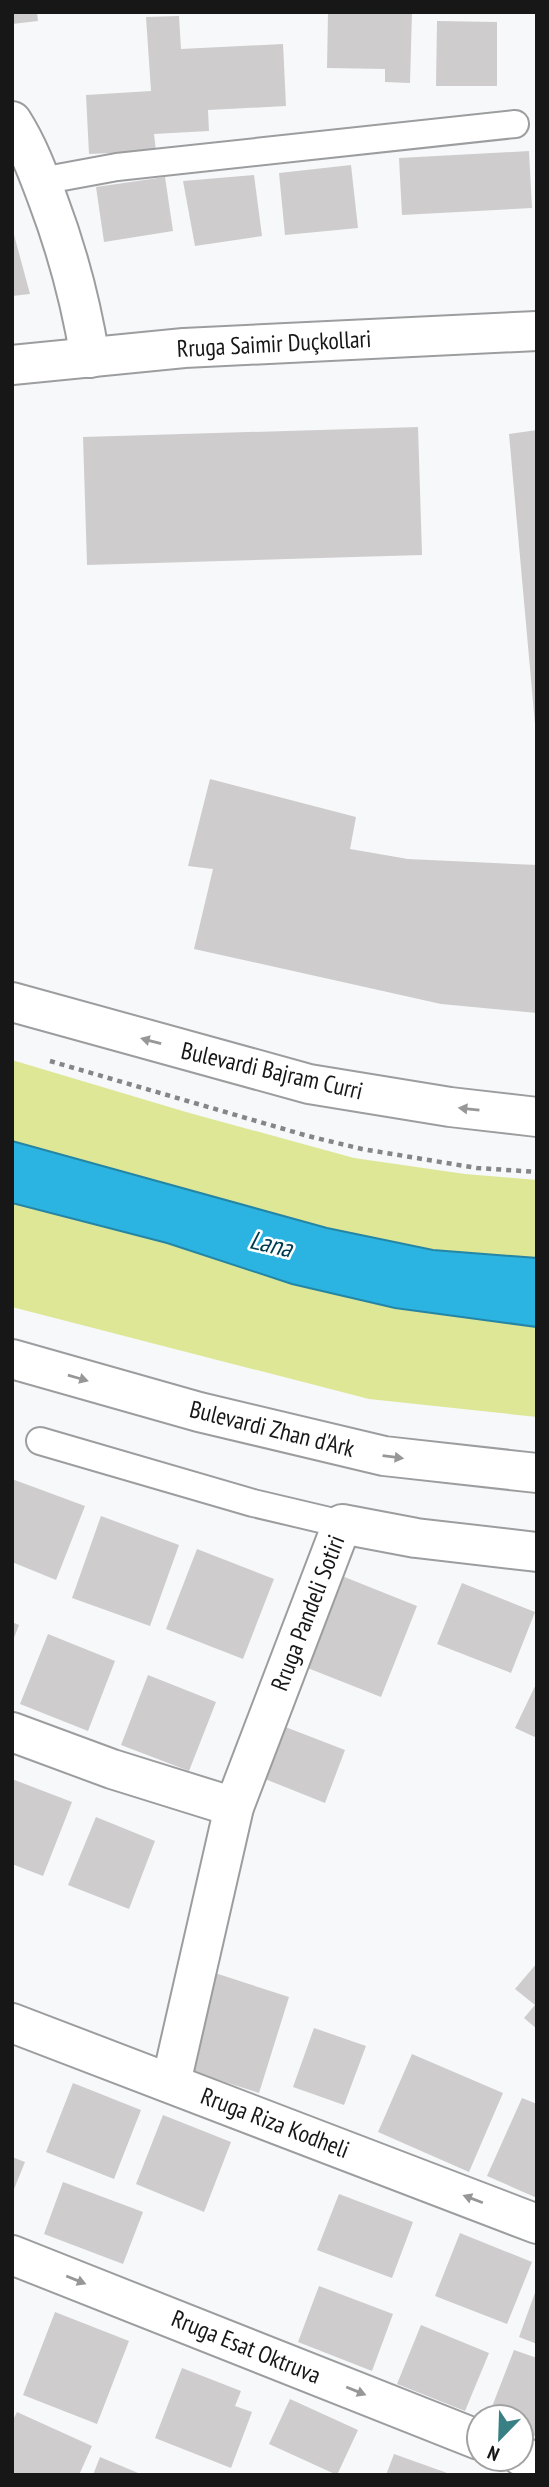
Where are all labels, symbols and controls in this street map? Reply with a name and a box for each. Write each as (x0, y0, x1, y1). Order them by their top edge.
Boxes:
street label: Rruga Saimir Duçkollari (176, 323, 372, 364)
one-way arrow (140, 1035, 162, 1046)
street label: Bulevardi Bajram Curri (178, 1035, 366, 1106)
one-way arrow (458, 1104, 480, 1115)
water label: Lana (247, 1223, 297, 1265)
one-way arrow (68, 1373, 89, 1383)
street label: Bulevardi Zhan d'Ark (187, 1393, 358, 1464)
one-way arrow (383, 1451, 405, 1462)
street label: Rruga Pandeli Sotiri (264, 1531, 351, 1695)
street label: Rruga Riza Kodheli (197, 2080, 354, 2165)
one-way arrow (462, 2194, 483, 2205)
one-way arrow (65, 2275, 86, 2286)
street label: Rruga Esat Oktruva (167, 2303, 325, 2391)
one-way arrow (345, 2385, 366, 2396)
north arrow (465, 2403, 535, 2473)
text: N (484, 2441, 503, 2467)

